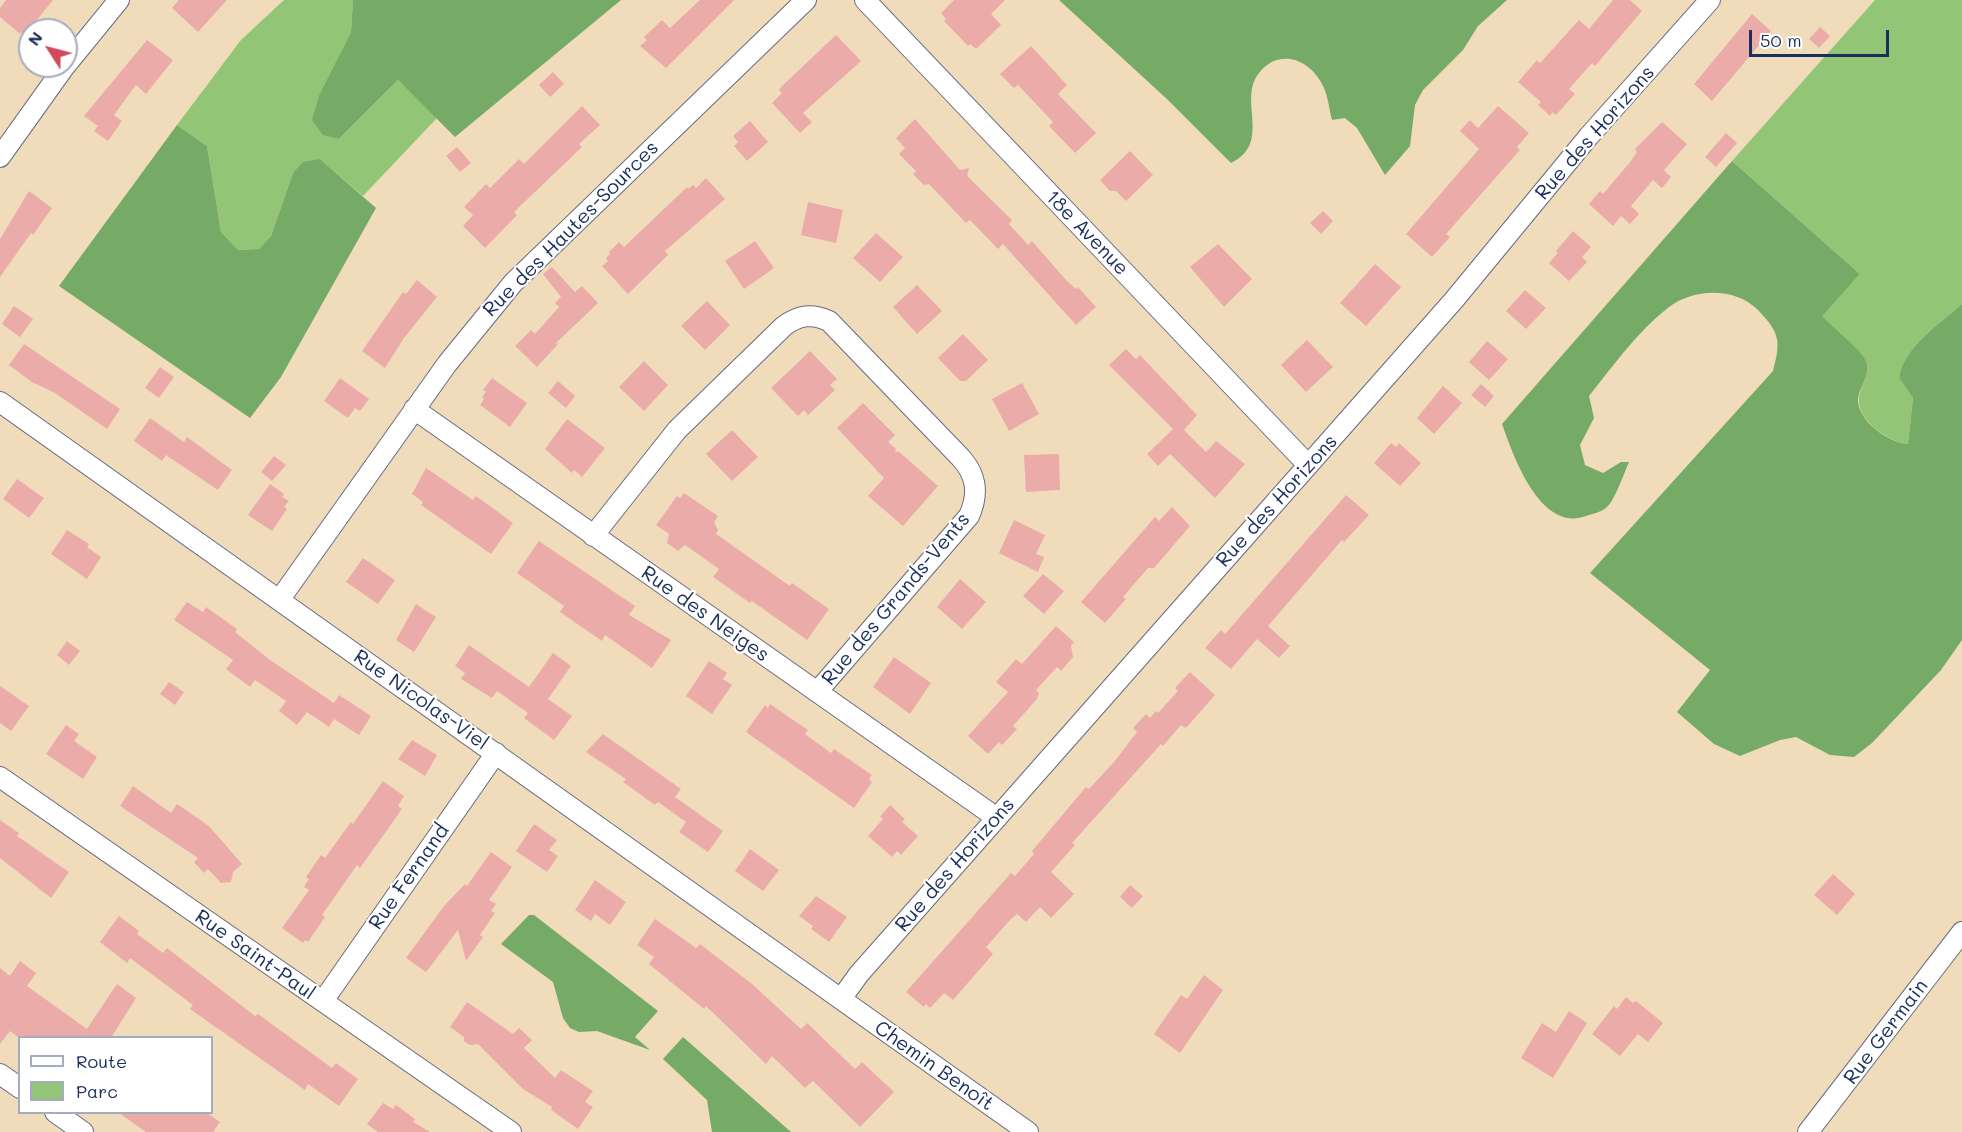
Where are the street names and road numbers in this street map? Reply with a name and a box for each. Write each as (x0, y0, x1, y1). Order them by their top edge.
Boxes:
street label: Rue des Horizons (1530, 61, 1660, 205)
street label: Rue des Hautes-Sources (478, 136, 664, 322)
street label: 18e Avenue (1041, 185, 1133, 281)
street label: Rue des Horizons (1211, 430, 1343, 572)
street label: Rue des Grands-Vents (817, 508, 975, 690)
street label: Rue des Neiges (636, 561, 774, 667)
street label: Rue Nicolas-Viel (349, 645, 493, 755)
street label: Rue des Horizons (890, 793, 1020, 937)
street label: Rue Fernand (364, 820, 454, 934)
street label: Rue Saint-Paul (190, 905, 320, 1005)
street label: Rue Germain (1839, 975, 1933, 1089)
street label: Chemin Benoît (870, 1016, 998, 1116)

